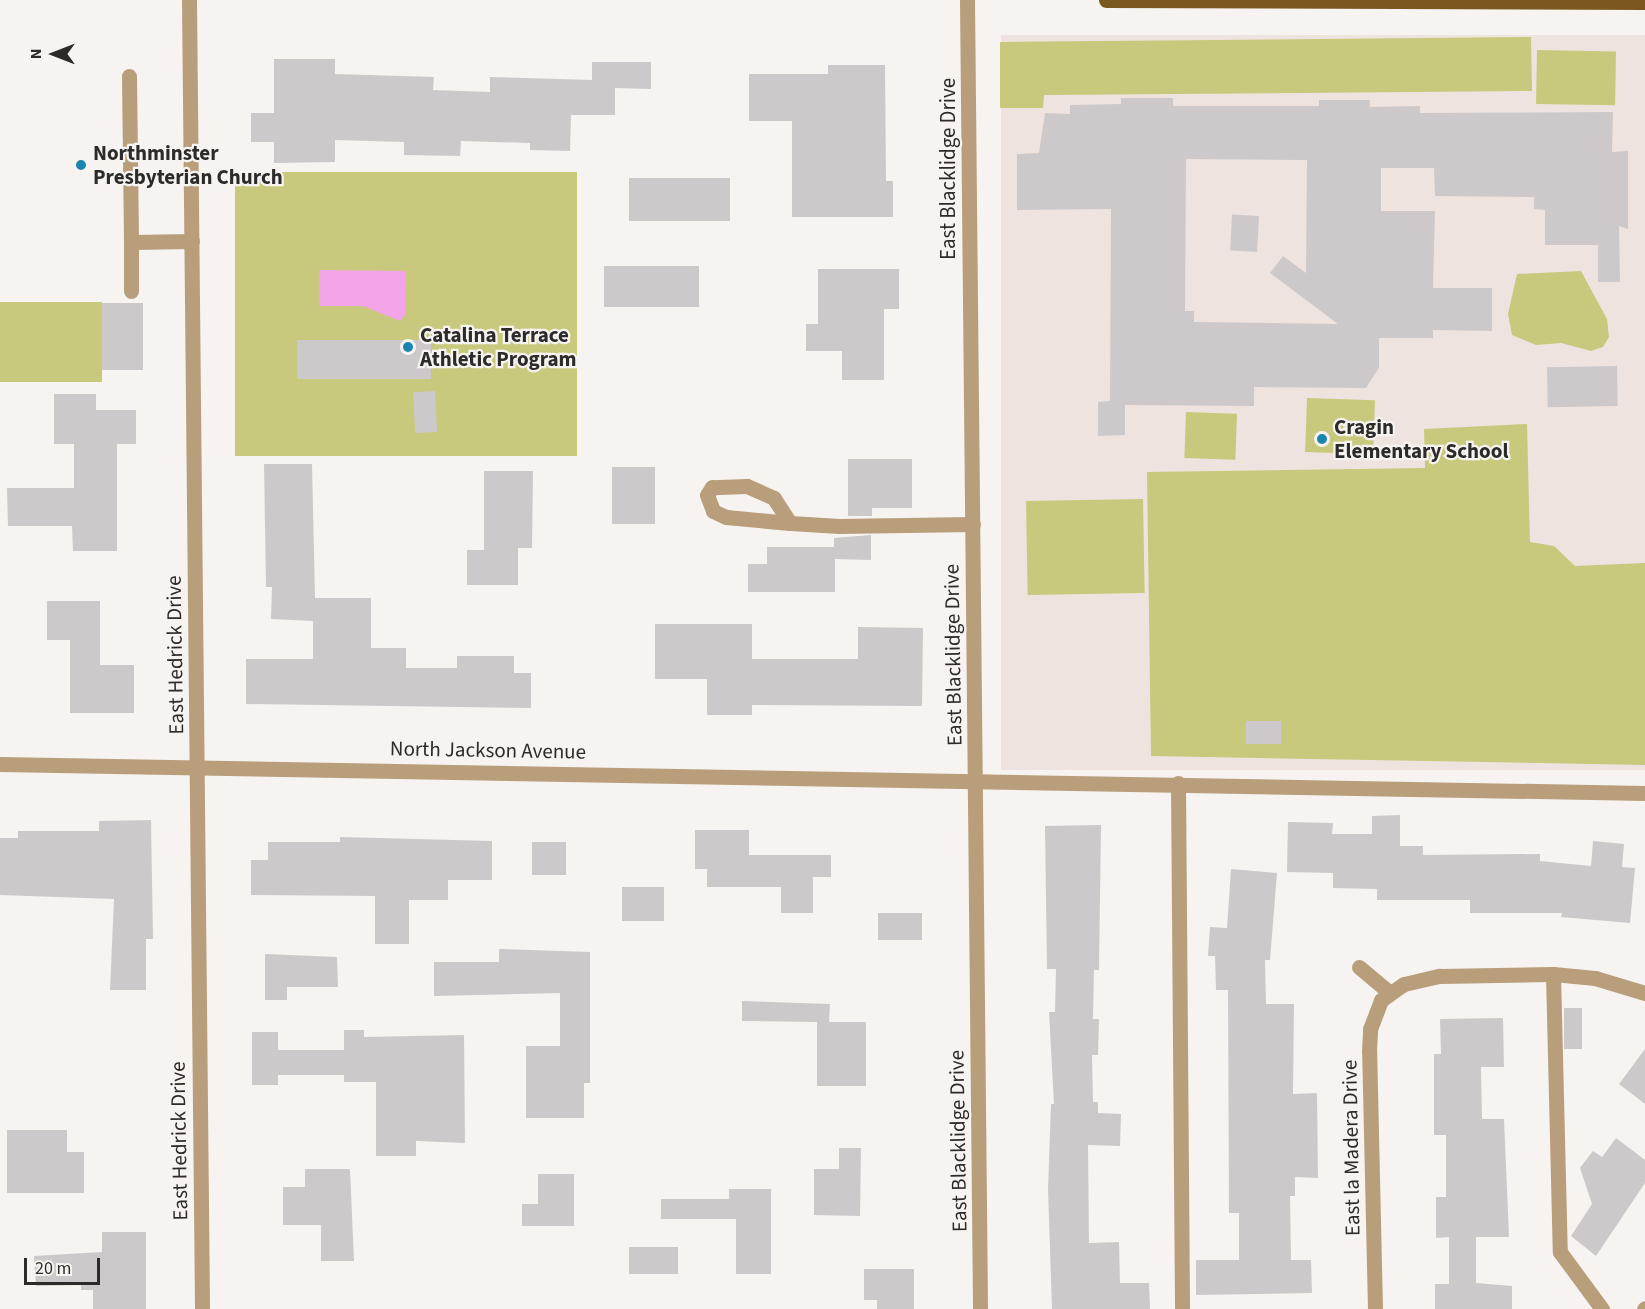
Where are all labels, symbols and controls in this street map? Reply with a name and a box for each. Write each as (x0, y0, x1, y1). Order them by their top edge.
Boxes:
north arrow (24, 24, 84, 84)
text: N (25, 49, 47, 59)
street label: East Blacklidge Drive (935, 78, 961, 260)
place label: Northminster Presbyterian Church (93, 140, 283, 190)
marker: Northminster Presbyterian Church (74, 158, 88, 172)
place label: Catalina Terrace Athletic Program (420, 322, 577, 372)
marker: Catalina Terrace Athletic Program (401, 340, 415, 354)
place label: Cragin Elementary School (1334, 414, 1508, 464)
marker: Cragin Elementary School (1315, 432, 1329, 446)
street label: East Blacklidge Drive (939, 564, 967, 746)
street label: East Hedrick Drive (161, 575, 189, 735)
street label: North Jackson Avenue (390, 736, 586, 764)
street label: East Blacklidge Drive (944, 1050, 972, 1232)
street label: East la Madera Drive (1337, 1060, 1365, 1236)
street label: East Hedrick Drive (165, 1061, 193, 1221)
scale bar (27, 1246, 104, 1284)
text: 20 m (35, 1256, 71, 1281)

